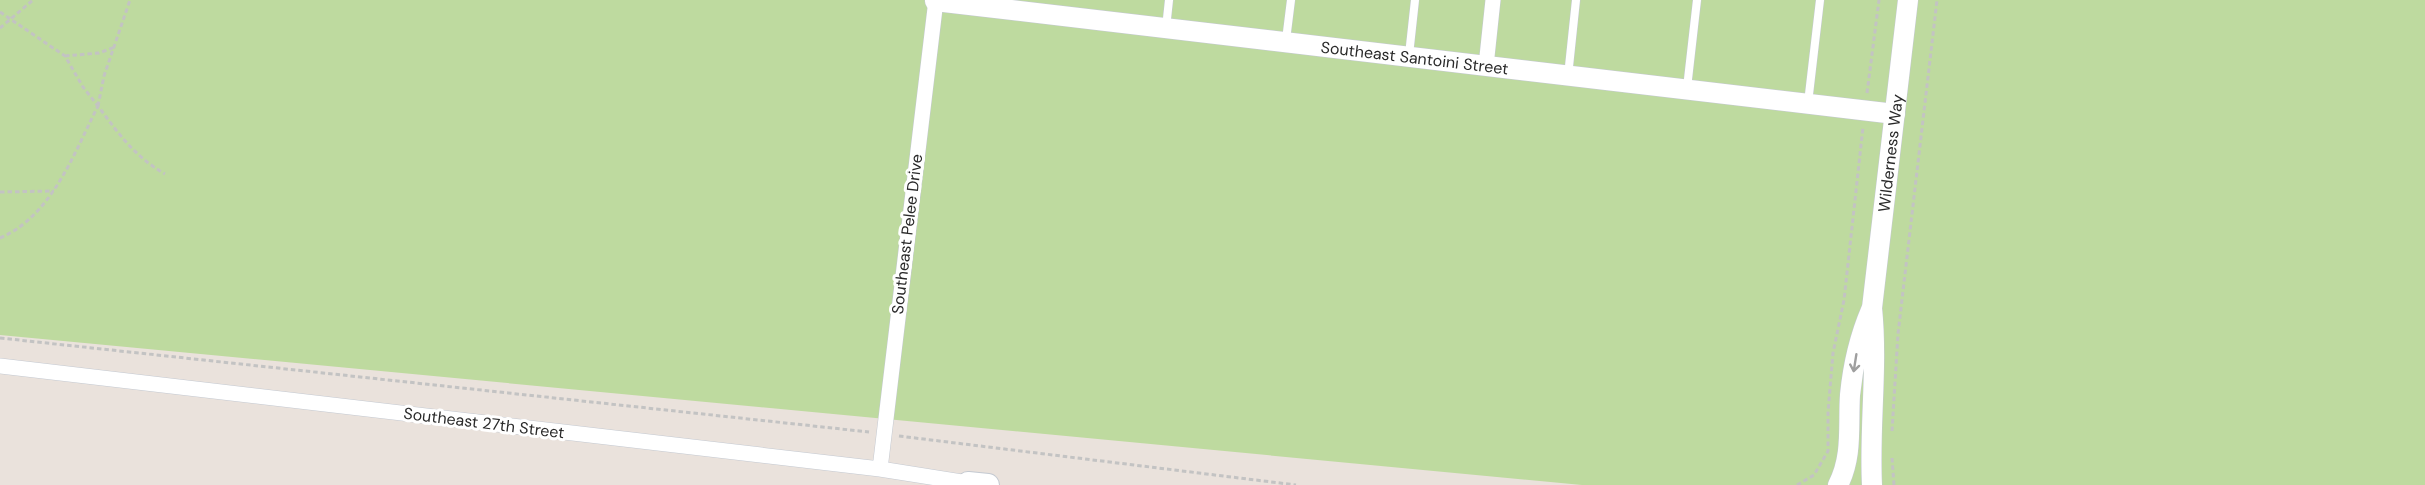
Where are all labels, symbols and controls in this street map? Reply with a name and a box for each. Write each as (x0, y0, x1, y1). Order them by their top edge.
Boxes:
street label: Southeast Santoini Street (1320, 36, 1510, 79)
street label: Wilderness Way (1873, 93, 1907, 213)
street label: Southeast Pelee Drive (887, 153, 927, 315)
one-way arrow (1849, 353, 1860, 372)
street label: Southeast 27th Street (402, 403, 566, 443)

